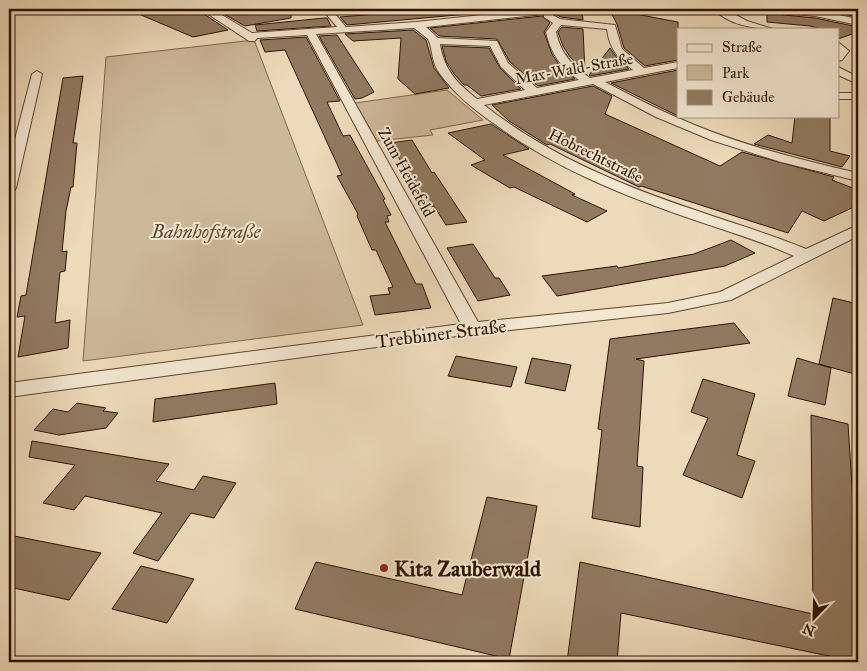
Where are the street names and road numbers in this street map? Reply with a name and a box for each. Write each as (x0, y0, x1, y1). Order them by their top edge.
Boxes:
street label: Max-Wald-Straße (514, 49, 635, 88)
street label: Zum Heidefeld (374, 124, 439, 220)
street label: Hobrechtstraße (546, 124, 646, 187)
street label: Trebbiner Straße (375, 314, 508, 353)

